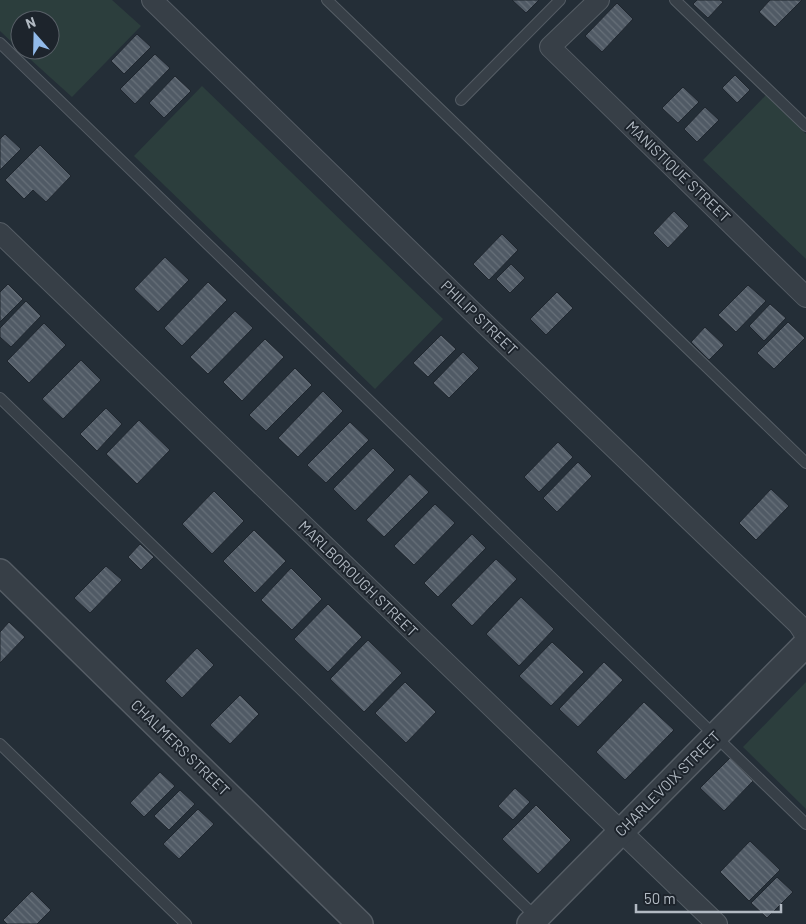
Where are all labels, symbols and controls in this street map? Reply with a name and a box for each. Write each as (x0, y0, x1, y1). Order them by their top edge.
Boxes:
north arrow (10, 10, 60, 60)
text: N (23, 13, 38, 32)
street label: MANISTIQUE STREET (623, 117, 735, 226)
street label: PHILIP STREET (438, 276, 522, 358)
street label: MARLBOROUGH STREET (295, 517, 422, 640)
street label: CHALMERS STREET (128, 696, 234, 799)
street label: CHARLEVOIX STREET (611, 727, 724, 840)
scale bar (636, 882, 781, 914)
text: 50 m (644, 889, 676, 907)

